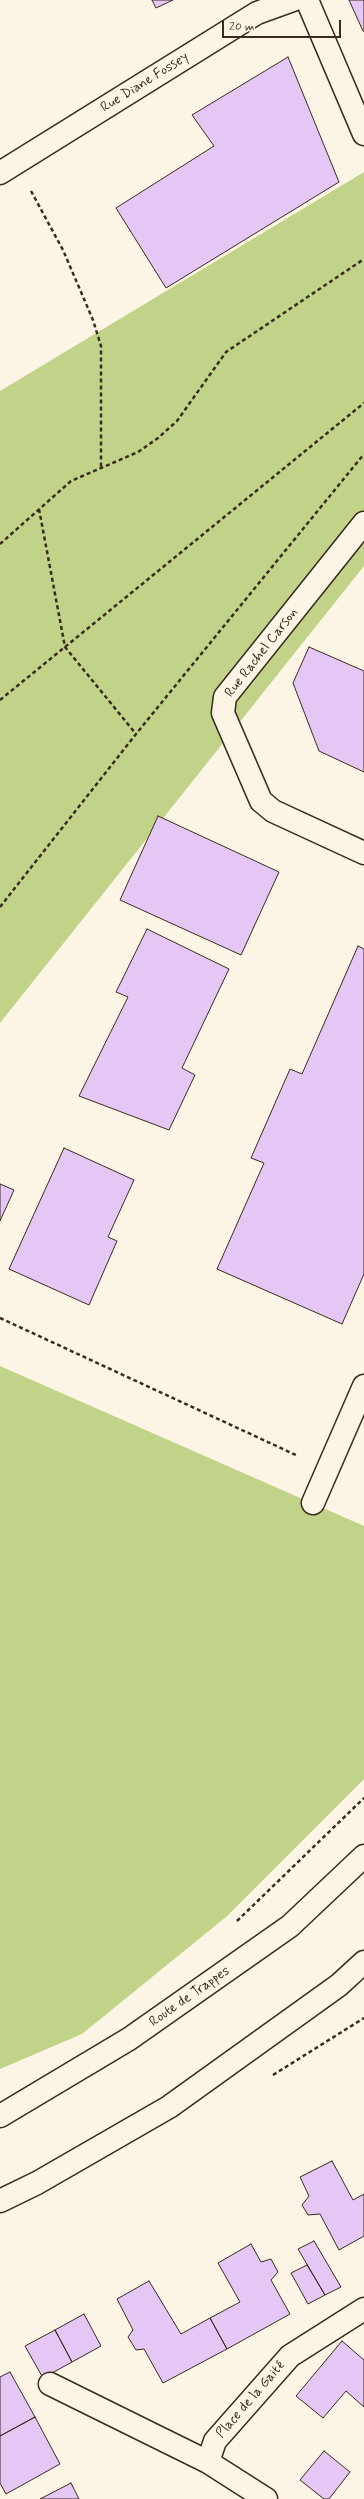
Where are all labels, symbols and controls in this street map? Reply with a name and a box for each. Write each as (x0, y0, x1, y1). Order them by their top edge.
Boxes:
scale bar (224, 12, 343, 38)
text: 20 m (229, 19, 255, 35)
street label: Rue Diane Fossey (98, 49, 192, 117)
street label: Rue Rachel Carson (222, 605, 302, 701)
street label: Route de Trappes (147, 1963, 233, 2031)
street label: Place de la Gaité (213, 2358, 289, 2442)

